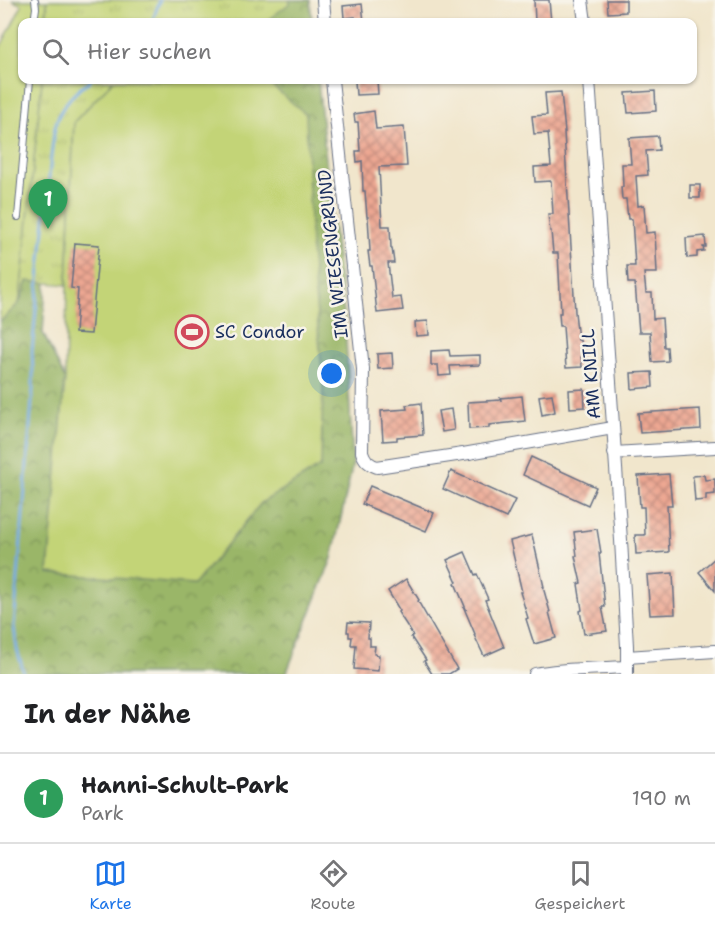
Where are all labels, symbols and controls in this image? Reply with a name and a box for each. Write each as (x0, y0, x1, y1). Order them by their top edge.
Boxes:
search box (18, 18, 697, 84)
icon: search (39, 35, 72, 68)
text: Hier suchen (87, 37, 212, 66)
street label: IM WIESENGRUND (312, 168, 354, 340)
pin: 1 (28, 180, 68, 229)
sports icon: SC Condor (174, 314, 210, 350)
place label: SC Condor (215, 320, 305, 344)
street label: AM KNILL (576, 328, 606, 420)
your location (317, 359, 346, 388)
text: In der Nähe (24, 696, 191, 731)
text: Hanni-Schult-Park (81, 771, 289, 800)
text: 1 (39, 785, 48, 811)
text: 190 m (632, 785, 691, 811)
text: Park (81, 800, 124, 826)
tab: Karte (89, 857, 132, 914)
tab: Route (311, 857, 356, 914)
tab: Gespeichert (534, 857, 626, 914)

